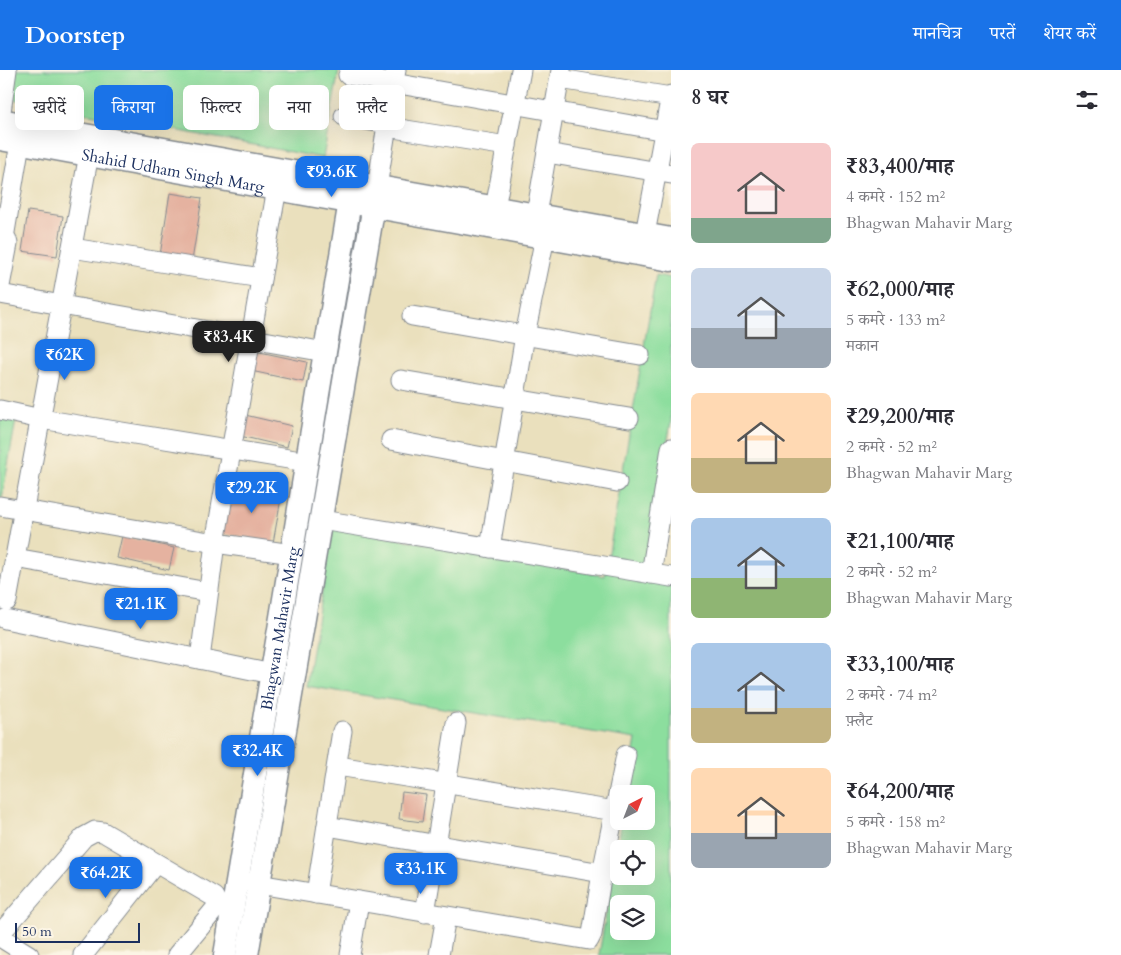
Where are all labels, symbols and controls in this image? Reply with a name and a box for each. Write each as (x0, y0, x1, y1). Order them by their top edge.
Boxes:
text: Doorstep (25, 19, 125, 52)
text: मानचित्र (913, 21, 962, 46)
text: परतें (990, 21, 1015, 46)
text: शेयर करें (1043, 21, 1096, 46)
text: 8 घर (691, 83, 728, 112)
chip: खरीदें (15, 85, 84, 130)
chip: किराया (94, 85, 173, 130)
chip: फ़िल्टर (183, 85, 259, 130)
chip: नया (269, 85, 329, 130)
chip: फ़्लैट (339, 85, 405, 130)
icon: filters (1073, 86, 1101, 114)
street label: Shahid Udham Singh Marg (80, 144, 266, 198)
text: ₹83,400/माह (846, 152, 954, 181)
pin: ₹93.6K (291, 156, 373, 198)
text: ₹93.6K (306, 161, 358, 183)
icon: home (731, 163, 791, 223)
text: 4 कमरे · 152 m² (846, 186, 945, 208)
text: Bhagwan Mahavir Marg (846, 212, 1012, 234)
text: ₹62,000/माह (846, 275, 954, 304)
icon: home (731, 288, 791, 348)
text: 5 कमरे · 133 m² (846, 309, 945, 331)
pin: ₹83.4K (188, 320, 270, 363)
text: ₹83.4K (203, 326, 255, 348)
text: मकान (846, 335, 878, 357)
pin: ₹62K (35, 338, 95, 381)
text: ₹62K (46, 344, 84, 366)
text: ₹29,200/माह (846, 402, 954, 431)
icon: home (731, 413, 791, 473)
text: 2 कमरे · 52 m² (846, 436, 937, 458)
text: Bhagwan Mahavir Marg (846, 462, 1012, 484)
pin: ₹29.2K (211, 472, 293, 514)
text: ₹29.2K (226, 477, 278, 499)
text: ₹21,100/माह (846, 527, 954, 556)
icon: home (731, 538, 791, 598)
street label: Bhagwan Mahavir Marg (256, 545, 305, 712)
text: 2 कमरे · 52 m² (846, 561, 937, 583)
text: Bhagwan Mahavir Marg (846, 587, 1012, 609)
pin: ₹21.1K (100, 588, 182, 630)
text: ₹21.1K (115, 593, 167, 615)
text: ₹33,100/माह (846, 650, 954, 679)
icon: home (731, 663, 791, 723)
text: 2 कमरे · 74 m² (846, 684, 937, 706)
text: फ़्लैट (846, 710, 873, 732)
pin: ₹32.4K (217, 734, 299, 777)
text: ₹32.4K (232, 740, 284, 762)
text: ₹64,200/माह (846, 777, 954, 806)
north arrow (610, 785, 655, 830)
map controls (610, 785, 655, 940)
icon: home (731, 788, 791, 848)
text: 5 कमरे · 158 m² (846, 811, 945, 833)
text: Bhagwan Mahavir Marg (846, 837, 1012, 859)
button: locate (610, 840, 655, 885)
pin: ₹33.1K (380, 852, 462, 895)
pin: ₹64.2K (65, 856, 147, 899)
text: ₹33.1K (395, 858, 447, 880)
text: ₹64.2K (80, 862, 132, 884)
button: layers (610, 895, 655, 940)
scale bar (15, 920, 140, 943)
text: 50 m (22, 922, 52, 941)

